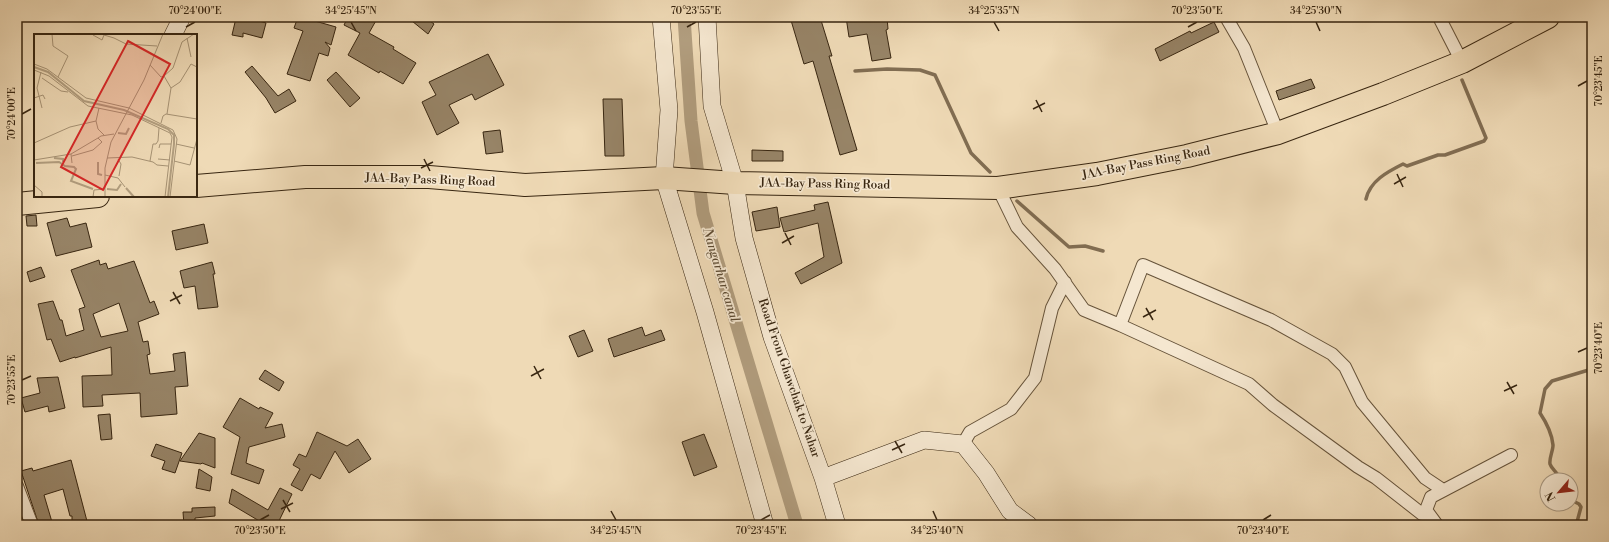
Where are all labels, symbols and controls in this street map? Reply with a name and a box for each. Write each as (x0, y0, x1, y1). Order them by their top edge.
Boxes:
text: 70°24'00"E (168, 5, 222, 17)
text: 34°25'45"N (325, 5, 377, 17)
text: 70°23'55"E (671, 5, 721, 17)
text: 34°25'35"N (968, 5, 1020, 17)
text: 70°23'50"E (1171, 5, 1223, 17)
text: 34°25'30"N (1290, 5, 1343, 17)
inset map (34, 34, 197, 197)
text: 70°23'45"E (1593, 55, 1605, 106)
text: 70°24'00"E (6, 87, 18, 141)
street label: JAA-Bay Pass Ring Road (1080, 143, 1212, 183)
street label: JAA-Bay Pass Ring Road (364, 170, 496, 190)
street label: JAA-Bay Pass Ring Road (759, 175, 891, 193)
water label: Nangarhar canal (699, 225, 743, 325)
street label: Road From Ghawchak to Nahar (755, 296, 823, 460)
text: 70°23'40"E (1593, 322, 1605, 374)
text: 70°23'55"E (6, 355, 18, 405)
north arrow (1539, 472, 1579, 512)
text: N (1543, 489, 1559, 503)
text: 70°23'50"E (234, 525, 286, 537)
text: 34°25'45"N (590, 525, 642, 537)
text: 70°23'45"E (736, 525, 787, 537)
text: 34°25'40"N (911, 525, 964, 537)
text: 70°23'40"E (1237, 525, 1289, 537)

